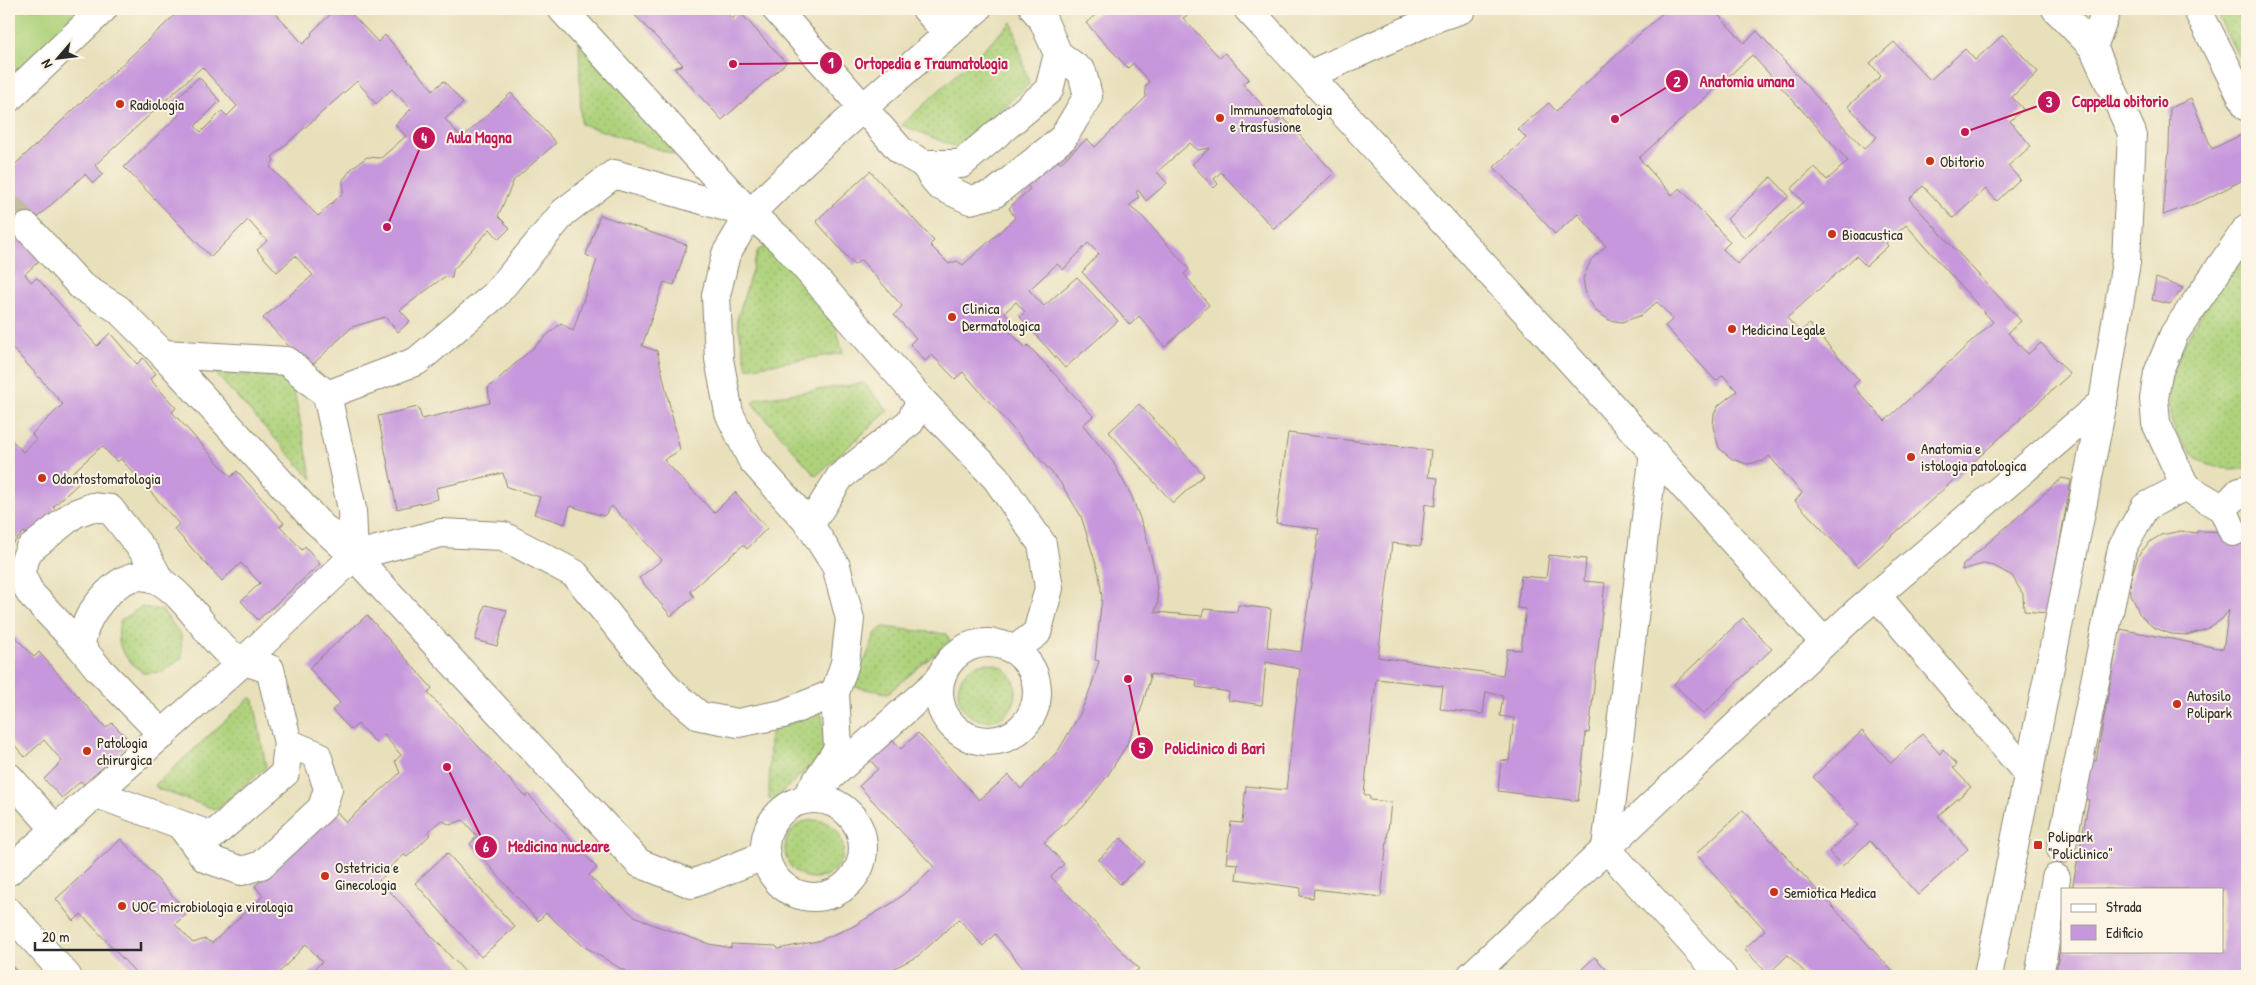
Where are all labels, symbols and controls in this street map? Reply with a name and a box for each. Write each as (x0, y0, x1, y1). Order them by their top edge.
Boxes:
north arrow (32, 32, 82, 82)
callout: Ortopedia e Traumatologia (819, 47, 1017, 78)
text: 1 (828, 52, 834, 73)
text: Ortopedia e Traumatologia (854, 52, 1008, 75)
text: N (36, 56, 56, 72)
callout: Anatomia umana (1665, 66, 1804, 97)
text: Anatomia umana (1700, 70, 1795, 92)
text: 2 (1673, 71, 1681, 92)
callout: Cappella obitorio (2036, 86, 2178, 117)
text: Cappella obitorio (2072, 90, 2169, 113)
text: 3 (2046, 91, 2053, 112)
place label: Radiologia (130, 94, 184, 115)
marker: Radiologia (114, 98, 126, 110)
place label: Immunoematologia e trasfusione (1230, 99, 1332, 137)
marker: Immunoematologia e trasfusione (1214, 112, 1226, 124)
callout: Aula Magna (412, 122, 522, 153)
text: Aula Magna (447, 126, 512, 149)
text: 4 (421, 127, 427, 148)
place label: Obitorio (1940, 151, 1984, 172)
marker: Obitorio (1924, 155, 1936, 167)
place label: Bioacustica (1842, 224, 1903, 245)
marker: Bioacustica (1826, 228, 1838, 240)
place label: Clinica Dermatologica (962, 298, 1040, 336)
marker: Clinica Dermatologica (946, 311, 958, 323)
place label: Medicina Legale (1742, 319, 1825, 340)
marker: Medicina Legale (1726, 323, 1738, 335)
place label: Anatomia e istologia patologica (1921, 438, 2026, 476)
marker: Anatomia e istologia patologica (1905, 451, 1917, 463)
place label: Odontostomatologia (52, 468, 161, 489)
marker: Odontostomatologia (36, 472, 48, 484)
place label: Autosilo Polipark (2187, 685, 2232, 723)
marker: Autosilo Polipark (2171, 698, 2183, 710)
place label: Patologia chirurgica (97, 732, 152, 770)
callout: Policlinico di Bari (1130, 733, 1276, 764)
text: 5 (1139, 737, 1146, 758)
text: Policlinico di Bari (1165, 737, 1265, 759)
marker: Patologia chirurgica (81, 745, 93, 757)
place label: Polipark "Policlinico" (2048, 826, 2113, 864)
callout: Medicina nucleare (473, 831, 620, 862)
text: Medicina nucleare (508, 835, 611, 857)
text: 6 (483, 836, 489, 857)
marker: Polipark "Policlinico" (2032, 839, 2044, 851)
place label: Ostetricia e Ginecologia (335, 857, 399, 895)
marker: Ostetricia e Ginecologia (319, 870, 331, 882)
place label: Semiotica Medica (1784, 882, 1876, 903)
marker: Semiotica Medica (1768, 886, 1780, 898)
legend (2061, 888, 2224, 952)
place label: UOC microbiologia e virologia (132, 896, 293, 917)
text: Strada (2106, 896, 2142, 917)
marker: UOC microbiologia e virologia (116, 900, 128, 912)
scale bar (35, 920, 141, 952)
text: Edificio (2106, 922, 2143, 943)
text: 20 m (42, 926, 69, 947)

